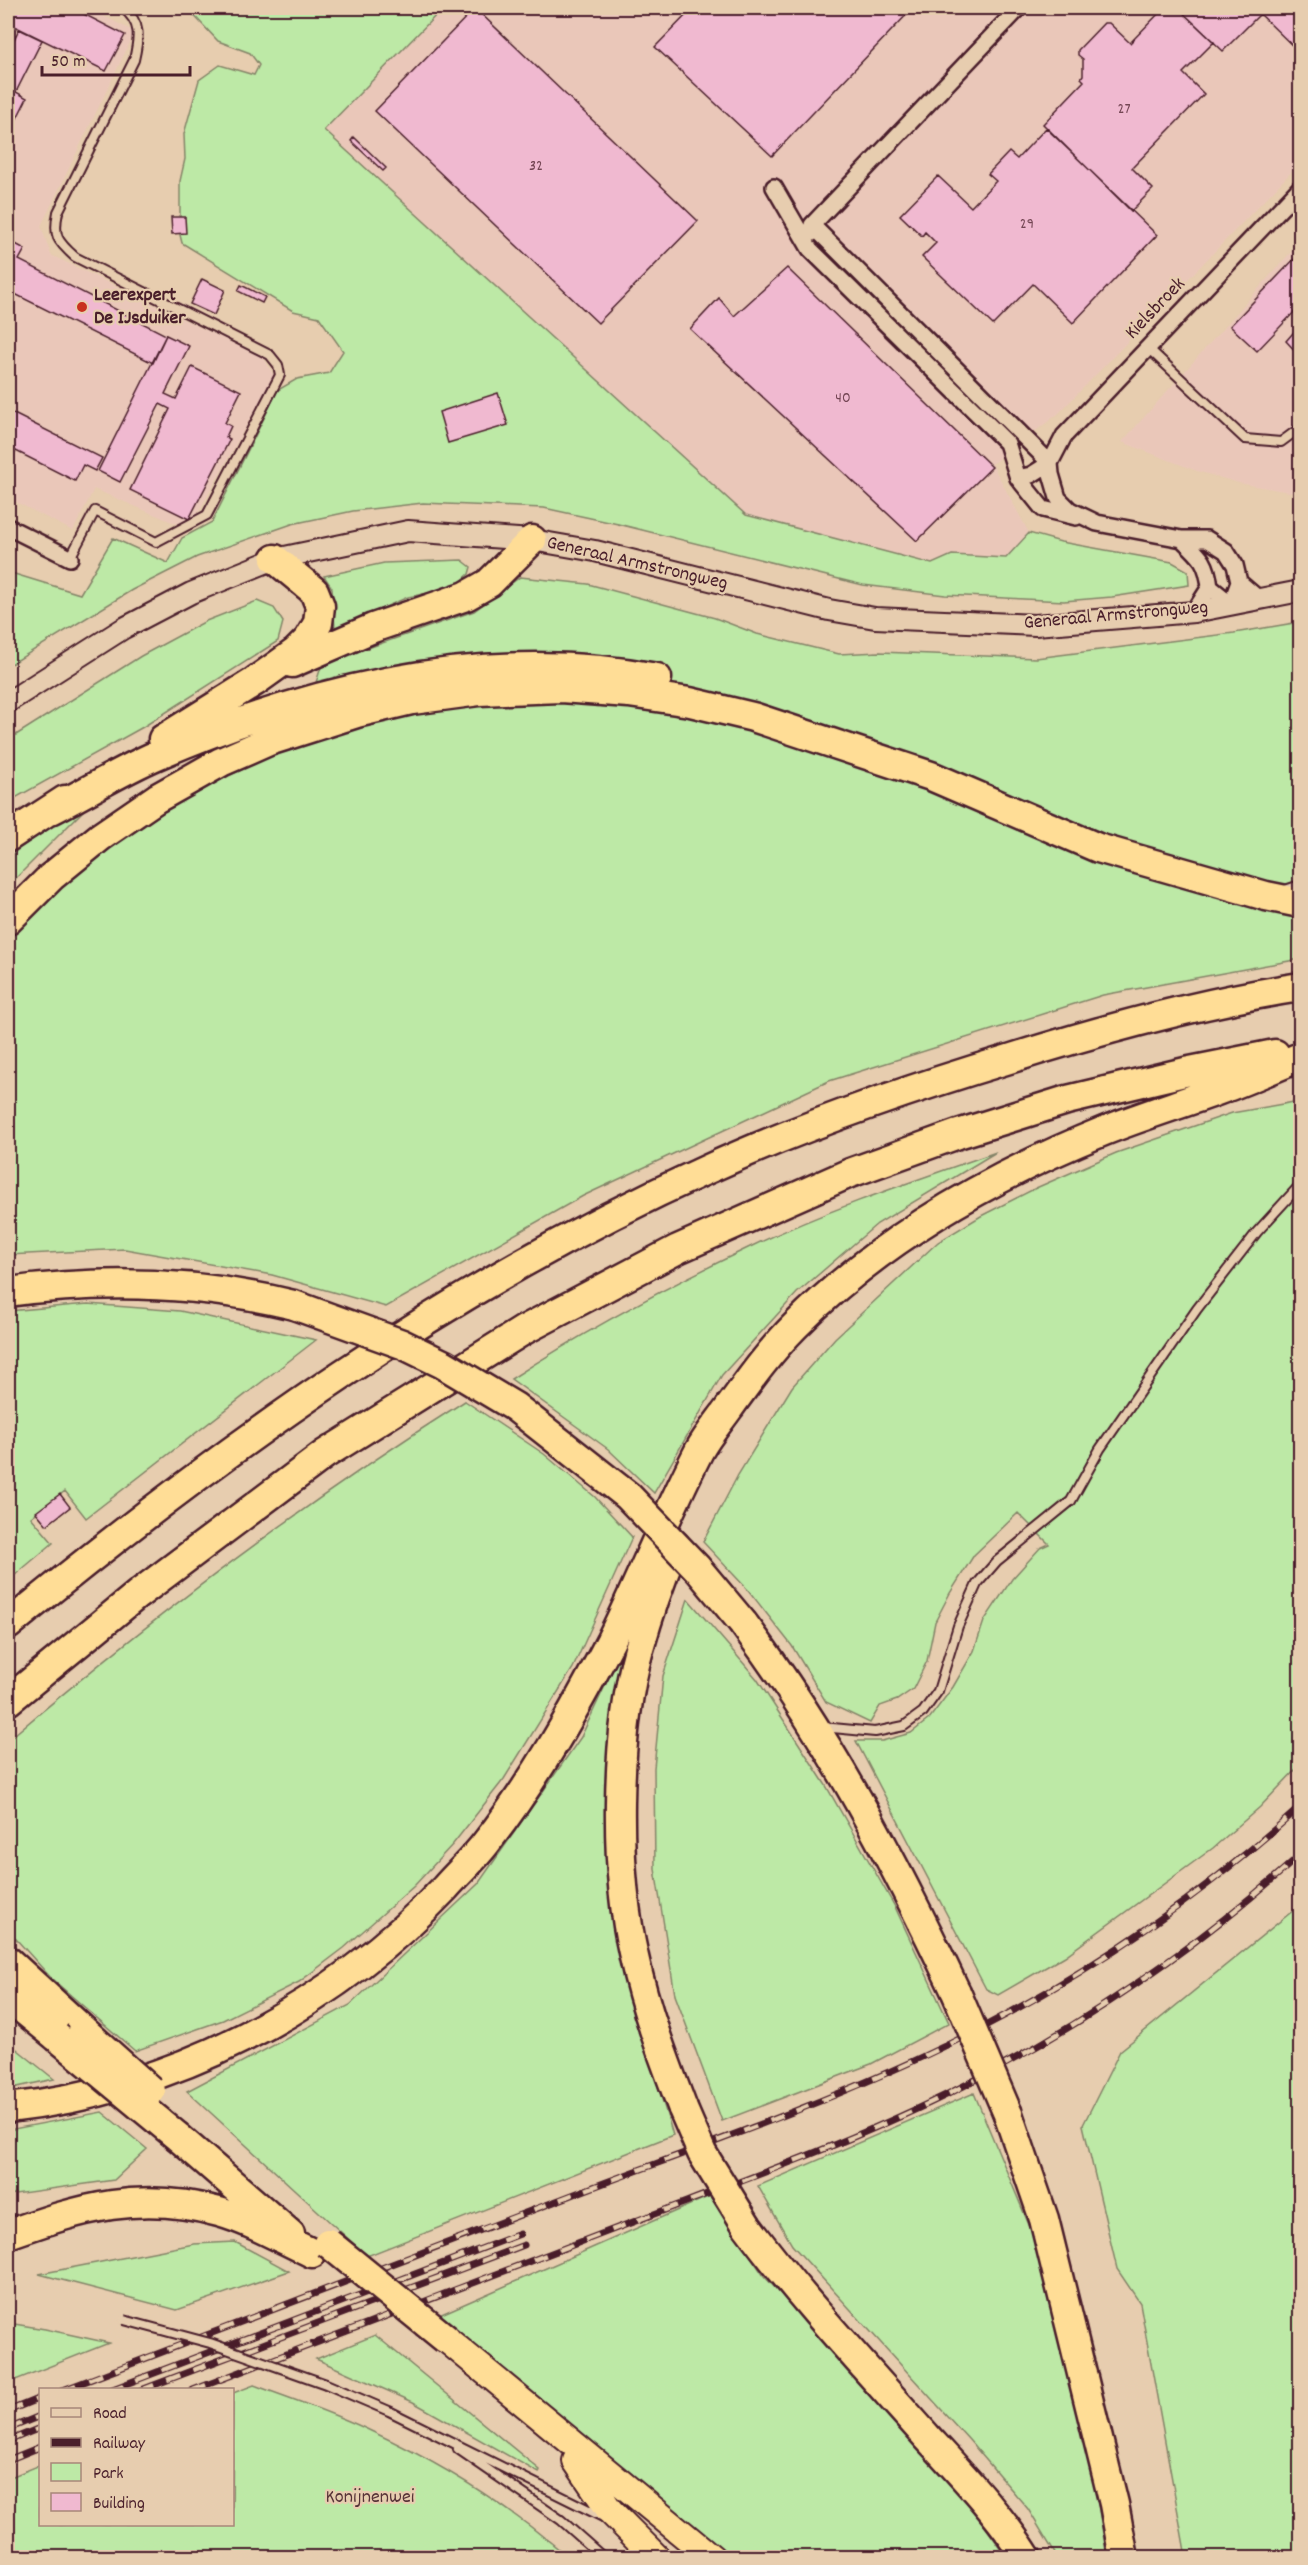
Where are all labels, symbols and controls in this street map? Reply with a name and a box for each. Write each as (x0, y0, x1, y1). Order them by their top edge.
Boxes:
scale bar (42, 39, 190, 77)
text: 50 m (51, 50, 86, 75)
house number: 27 (1117, 98, 1131, 121)
house number: 32 (529, 155, 543, 178)
house number: 29 (1020, 213, 1034, 236)
street label: Kielsbroek (1119, 272, 1193, 346)
place label: Leerexpert De IJsduiker (94, 282, 186, 333)
marker: Leerexpert De IJsduiker (75, 300, 89, 314)
house number: 40 (835, 387, 851, 410)
street label: Generaal Armstrongweg (544, 530, 730, 598)
street label: Generaal Armstrongweg (1023, 594, 1209, 638)
legend (39, 2388, 234, 2526)
text: Road (93, 2402, 127, 2427)
text: Railway (93, 2432, 146, 2457)
text: Park (93, 2462, 124, 2487)
park label: Konijnenwei (326, 2484, 415, 2512)
text: Building (93, 2492, 145, 2517)

